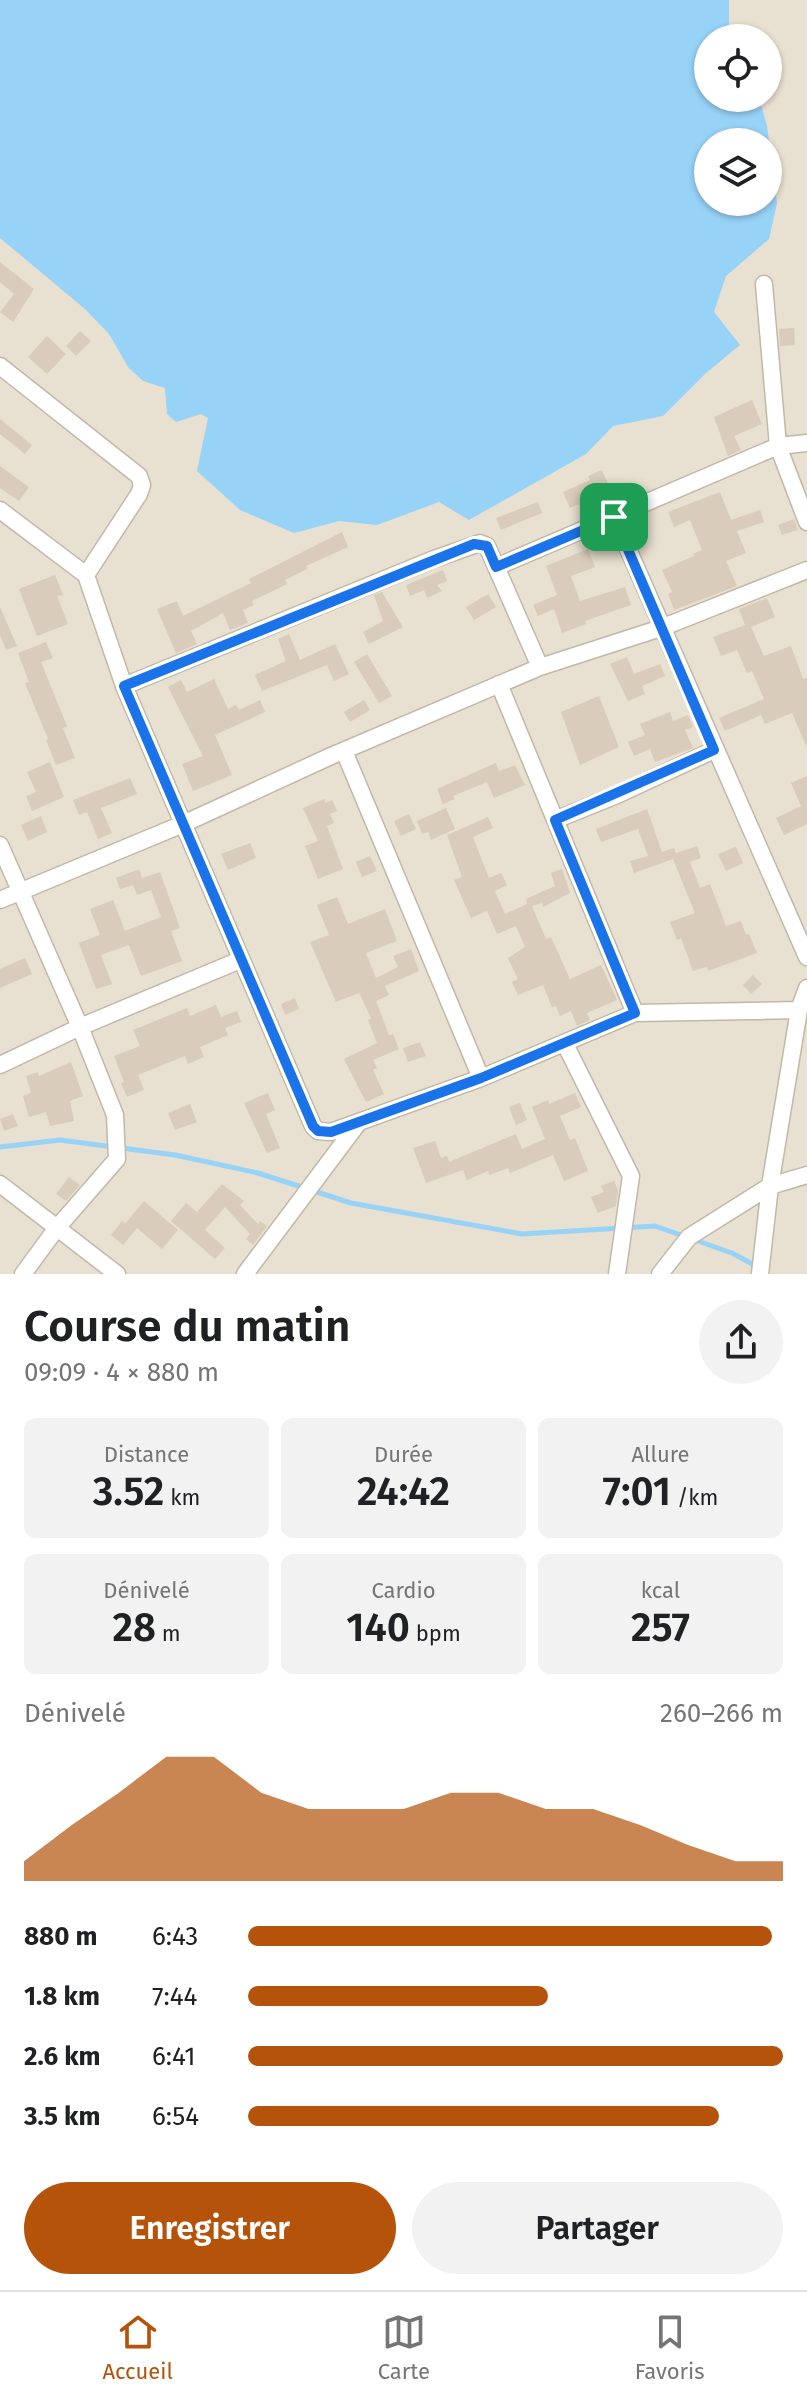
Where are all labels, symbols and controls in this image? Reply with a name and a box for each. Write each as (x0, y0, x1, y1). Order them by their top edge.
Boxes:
map controls (694, 24, 782, 216)
button: locate (694, 24, 782, 112)
button: layers (694, 128, 782, 216)
pin (580, 483, 648, 551)
icon: arrive (592, 495, 636, 539)
text: Course du matin (24, 1300, 350, 1353)
button: share (699, 1300, 783, 1384)
text: 09:09 · 4 × 880 m (24, 1357, 219, 1388)
text: Distance (104, 1441, 189, 1468)
text: Durée (374, 1441, 433, 1468)
text: Allure (631, 1441, 690, 1468)
text: 3.52 (93, 1468, 164, 1516)
text: 24:42 (357, 1468, 450, 1516)
text: 7:01 (603, 1468, 671, 1516)
text: km (164, 1484, 200, 1511)
text: /km (671, 1484, 718, 1511)
text: Dénivelé (103, 1577, 190, 1604)
text: Cardio (371, 1577, 436, 1604)
text: kcal (641, 1577, 680, 1604)
text: 28 (112, 1604, 156, 1652)
text: 140 (346, 1604, 410, 1652)
text: 257 (631, 1604, 690, 1652)
text: m (156, 1620, 181, 1647)
text: bpm (410, 1620, 461, 1647)
text: Dénivelé (24, 1698, 126, 1729)
text: 260–266 m (660, 1698, 783, 1729)
text: 880 m (24, 1921, 98, 1952)
text: 6:43 (152, 1921, 198, 1952)
text: 1.8 km (24, 1981, 100, 2012)
text: 7:44 (152, 1981, 197, 2012)
text: 2.6 km (24, 2041, 101, 2072)
text: 6:41 (152, 2041, 196, 2072)
text: 3.5 km (24, 2101, 100, 2132)
text: 6:54 (152, 2101, 199, 2132)
button: Enregistrer (24, 2182, 396, 2274)
button: Partager (412, 2182, 783, 2274)
tab: Accueil (102, 2310, 173, 2385)
tab: Carte (378, 2310, 430, 2385)
tab: Favoris (635, 2310, 705, 2385)

